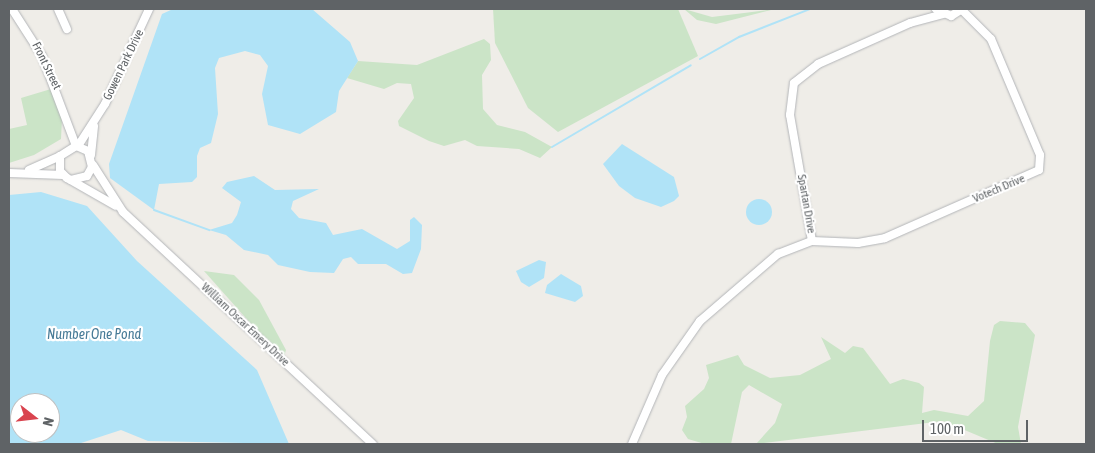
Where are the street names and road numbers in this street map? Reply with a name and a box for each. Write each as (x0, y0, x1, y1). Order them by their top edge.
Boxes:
street label: Gowen Park Drive (101, 27, 147, 103)
street label: Front Street (28, 40, 64, 92)
street label: Votech Drive (971, 172, 1027, 206)
street label: Spartan Drive (794, 173, 818, 235)
street label: William Oscar Emery Drive (198, 280, 292, 370)

